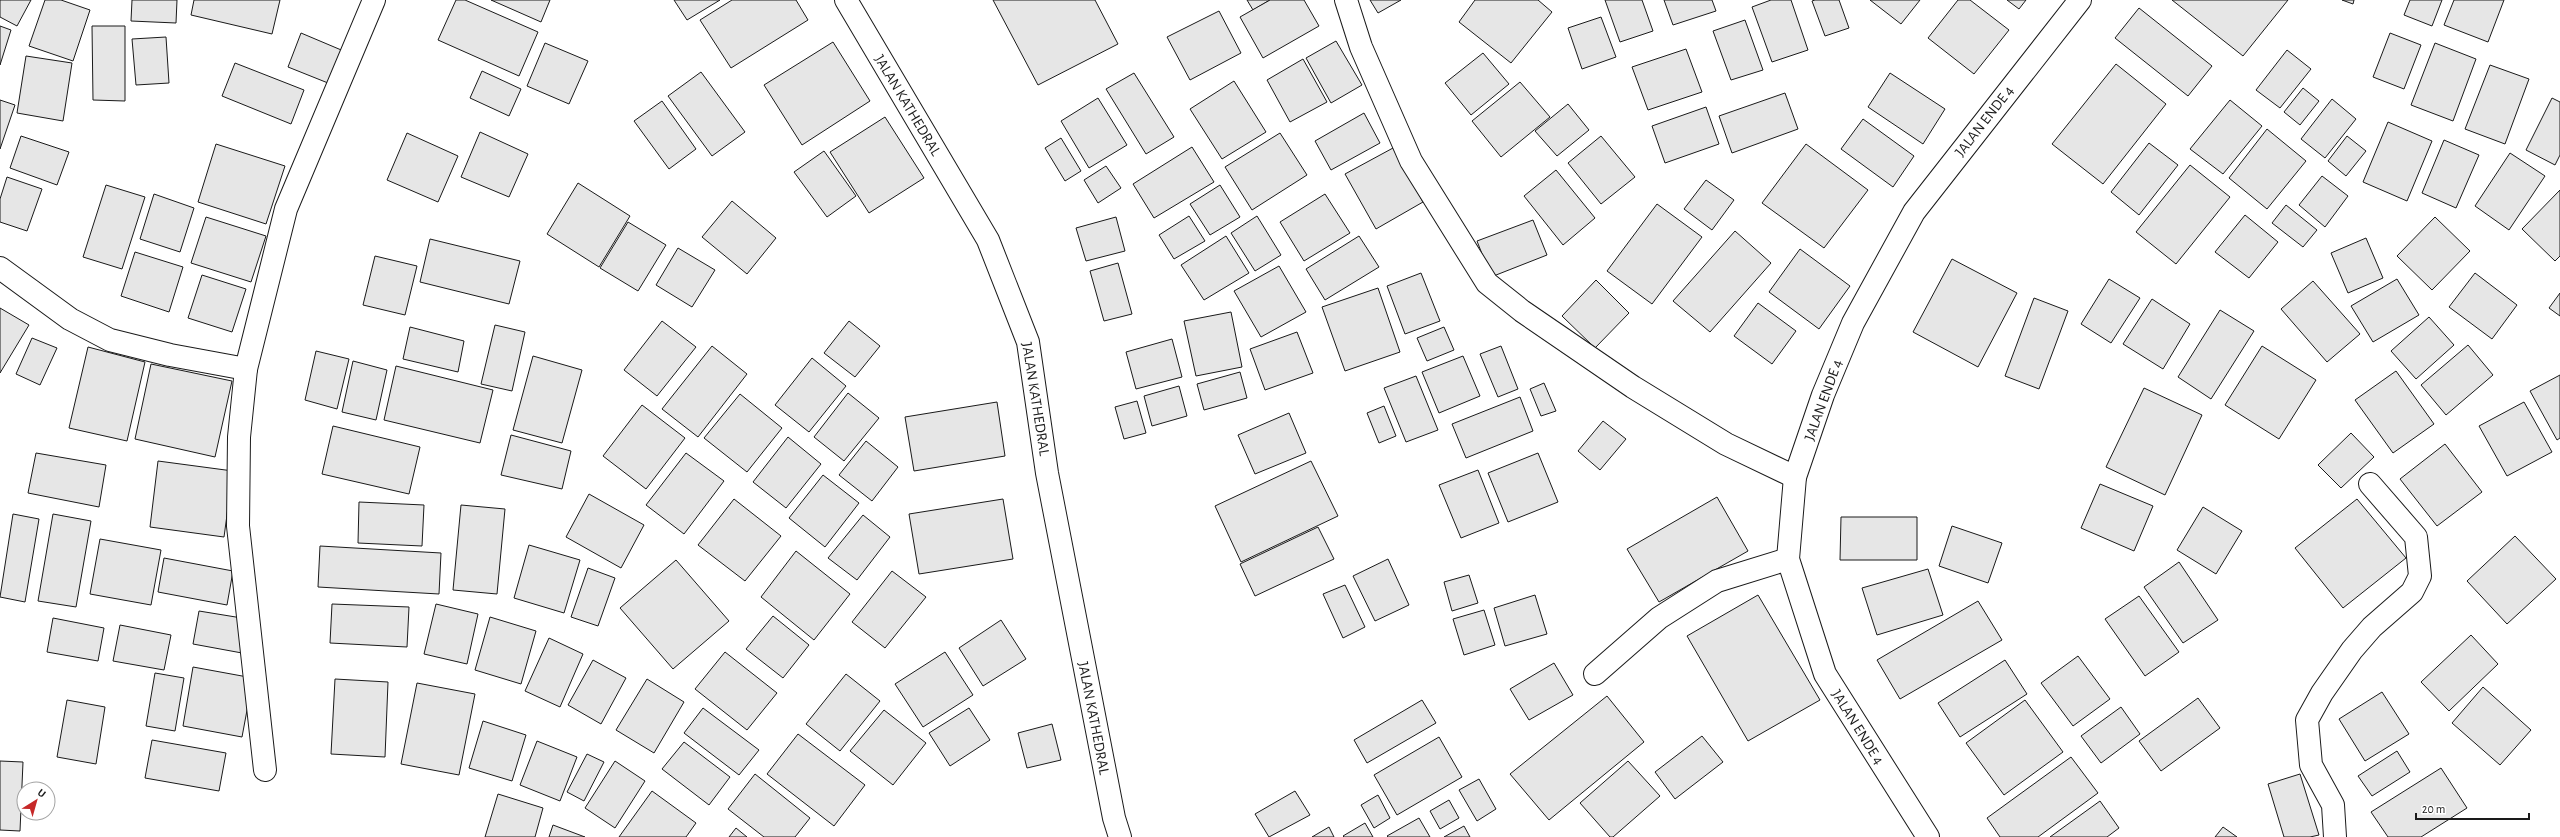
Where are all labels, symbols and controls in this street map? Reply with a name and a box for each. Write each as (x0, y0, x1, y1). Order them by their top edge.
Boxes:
street label: JALAN KATHEDRAL (872, 52, 944, 159)
street label: JALAN ENDE 4 (1952, 83, 2016, 159)
street label: JALAN KATHEDRAL (1019, 341, 1052, 458)
street label: JALAN ENDE 4 (1802, 358, 1845, 443)
street label: JALAN KATHEDRAL (1075, 660, 1112, 777)
street label: JALAN ENDE 4 (1829, 687, 1886, 767)
north arrow (16, 781, 56, 821)
text: U (36, 787, 48, 800)
scale bar (2416, 795, 2529, 821)
text: 20 m (2422, 803, 2445, 815)

